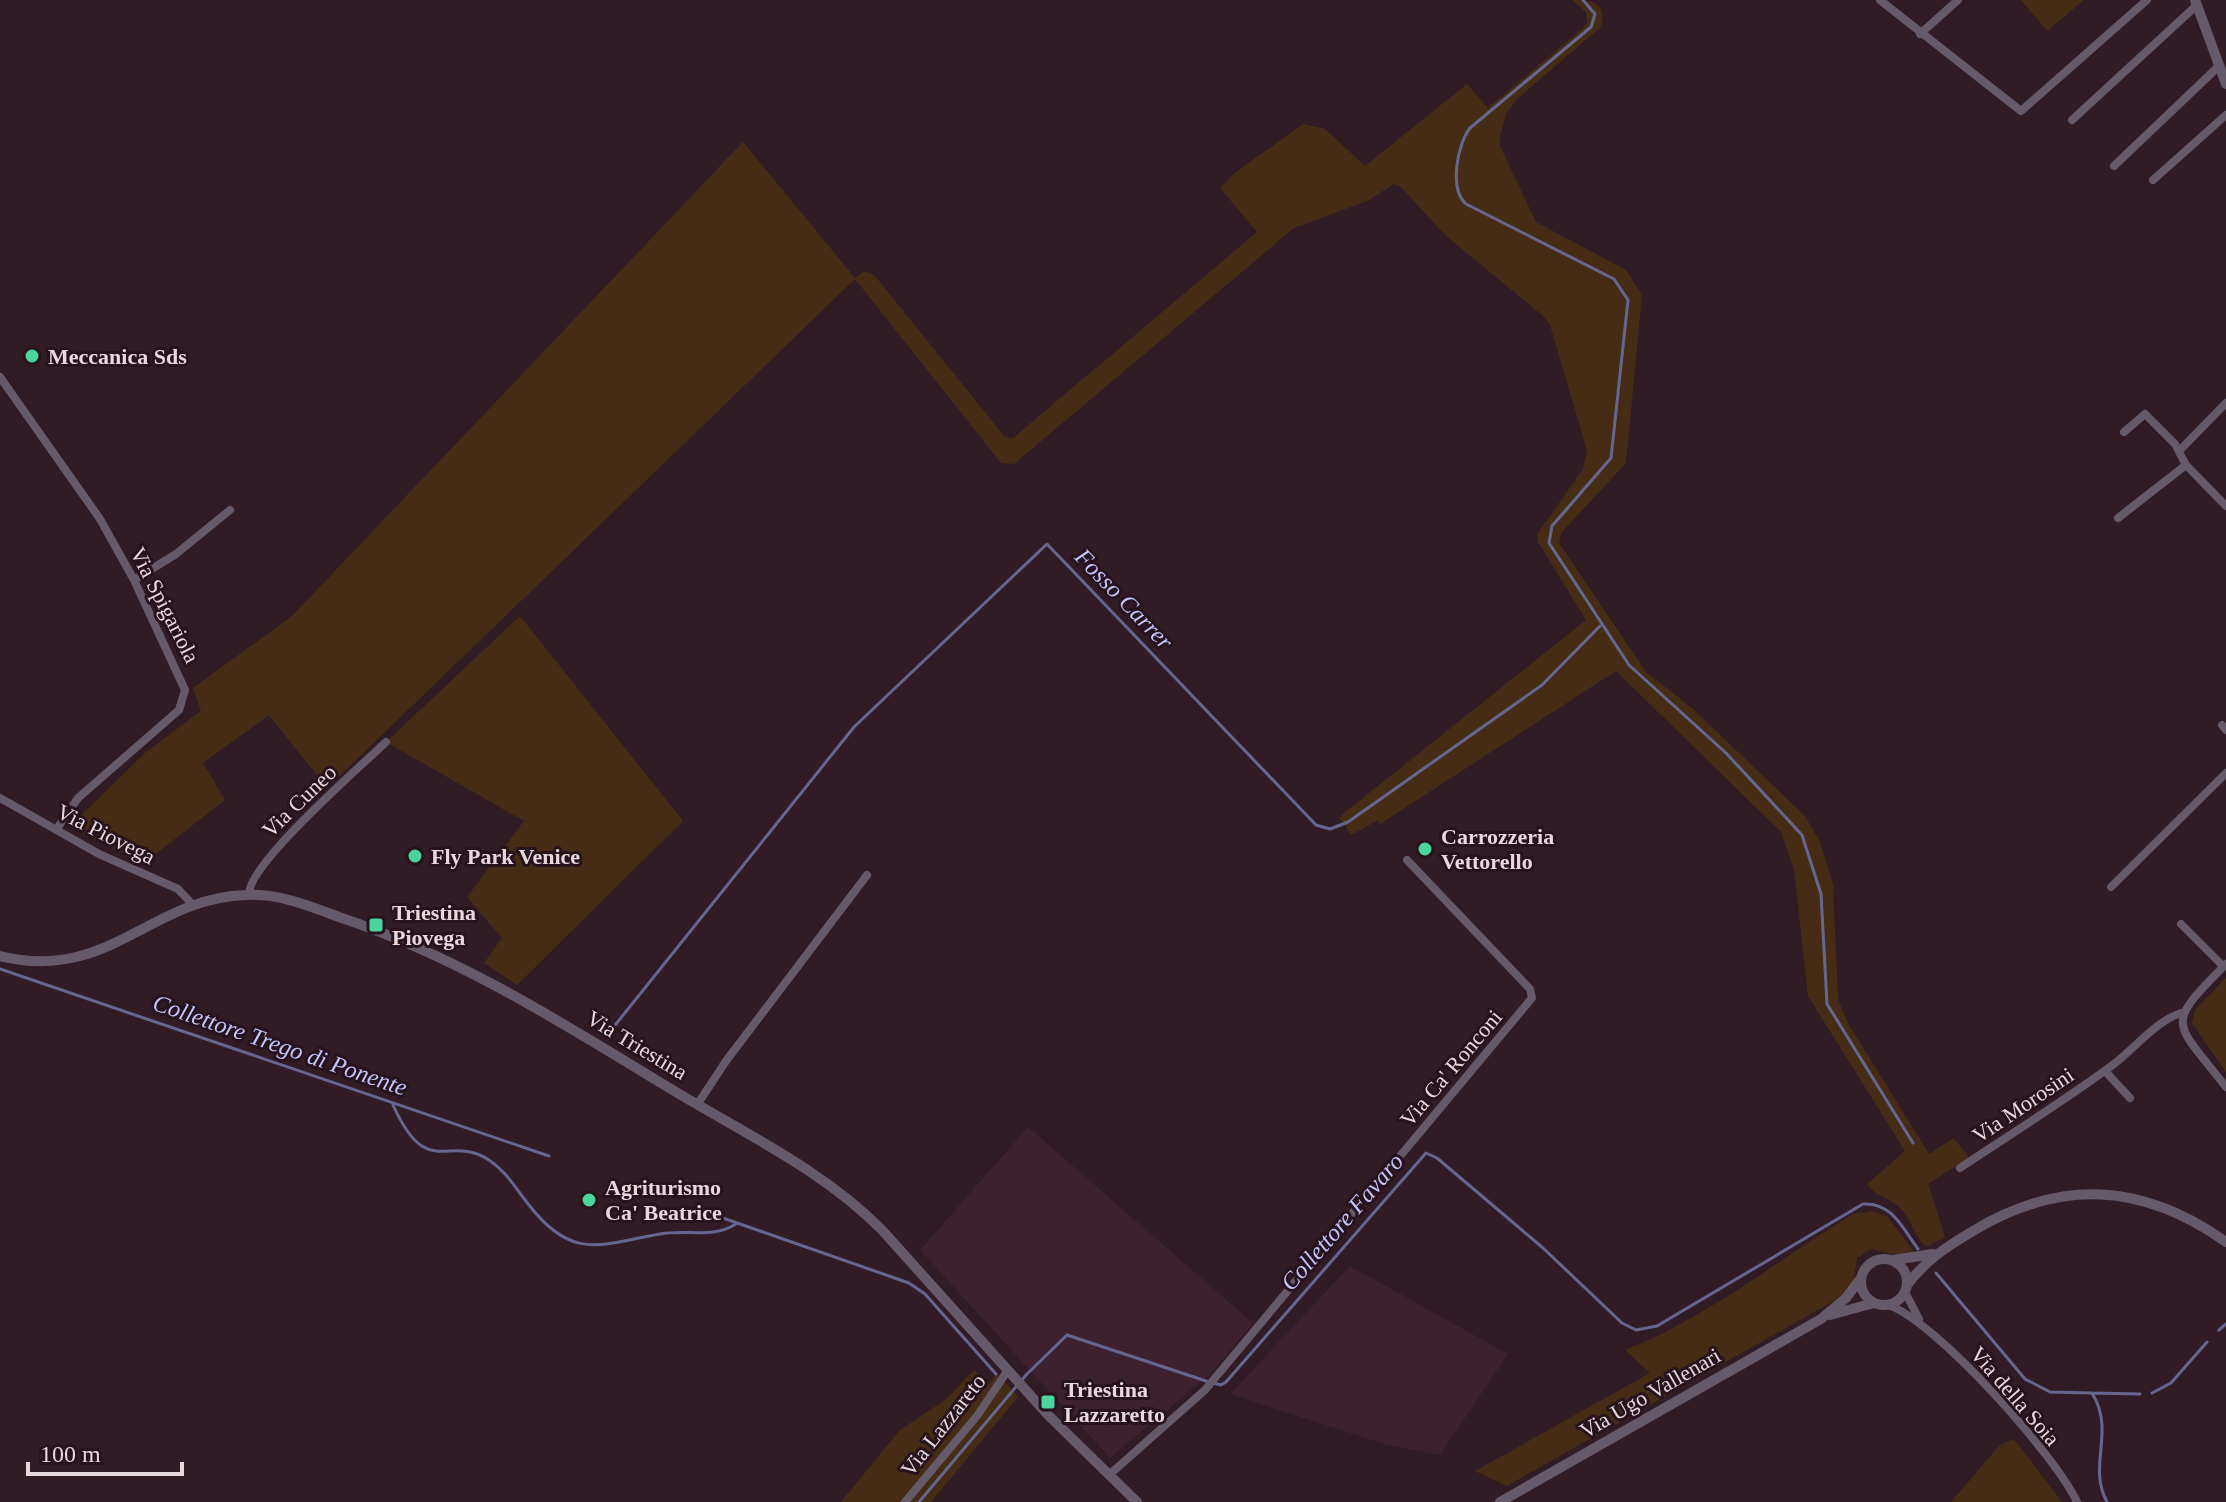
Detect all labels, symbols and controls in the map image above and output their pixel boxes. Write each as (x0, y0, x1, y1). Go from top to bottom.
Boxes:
place label: Meccanica Sds (48, 344, 187, 369)
marker: Meccanica Sds (23, 347, 41, 365)
street label: Via Spigariola (125, 543, 205, 667)
water label: Fosso Carrer (1069, 543, 1179, 655)
street label: Via Cuneo (257, 760, 341, 842)
street label: Via Piovega (53, 799, 159, 869)
place label: Carrozzeria Vettorello (1441, 824, 1554, 874)
marker: Carrozzeria Vettorello (1416, 840, 1434, 858)
place label: Fly Park Venice (431, 844, 580, 869)
marker: Fly Park Venice (406, 847, 424, 865)
place label: Triestina Piovega (392, 900, 476, 950)
marker: Triestina Piovega (367, 916, 385, 934)
water label: Collettore Trego di Ponente (150, 989, 411, 1101)
street label: Via Triestina (582, 1005, 692, 1085)
street label: Via Ca' Ronconi (1395, 1005, 1507, 1131)
street label: Via Morosini (1968, 1062, 2078, 1148)
water label: Collettore Favaro (1276, 1148, 1408, 1296)
place label: Agriturismo Ca' Beatrice (605, 1175, 722, 1225)
marker: Agriturismo Ca' Beatrice (580, 1191, 598, 1209)
street label: Via della Soia (1965, 1341, 2065, 1451)
street label: Via Ugo Vallenari (1575, 1343, 1725, 1443)
street label: Via Lazzareto (895, 1369, 991, 1481)
place label: Triestina Lazzaretto (1064, 1377, 1165, 1427)
marker: Triestina Lazzaretto (1039, 1393, 1057, 1411)
scale bar (28, 1426, 182, 1476)
text: 100 m (40, 1441, 101, 1467)

